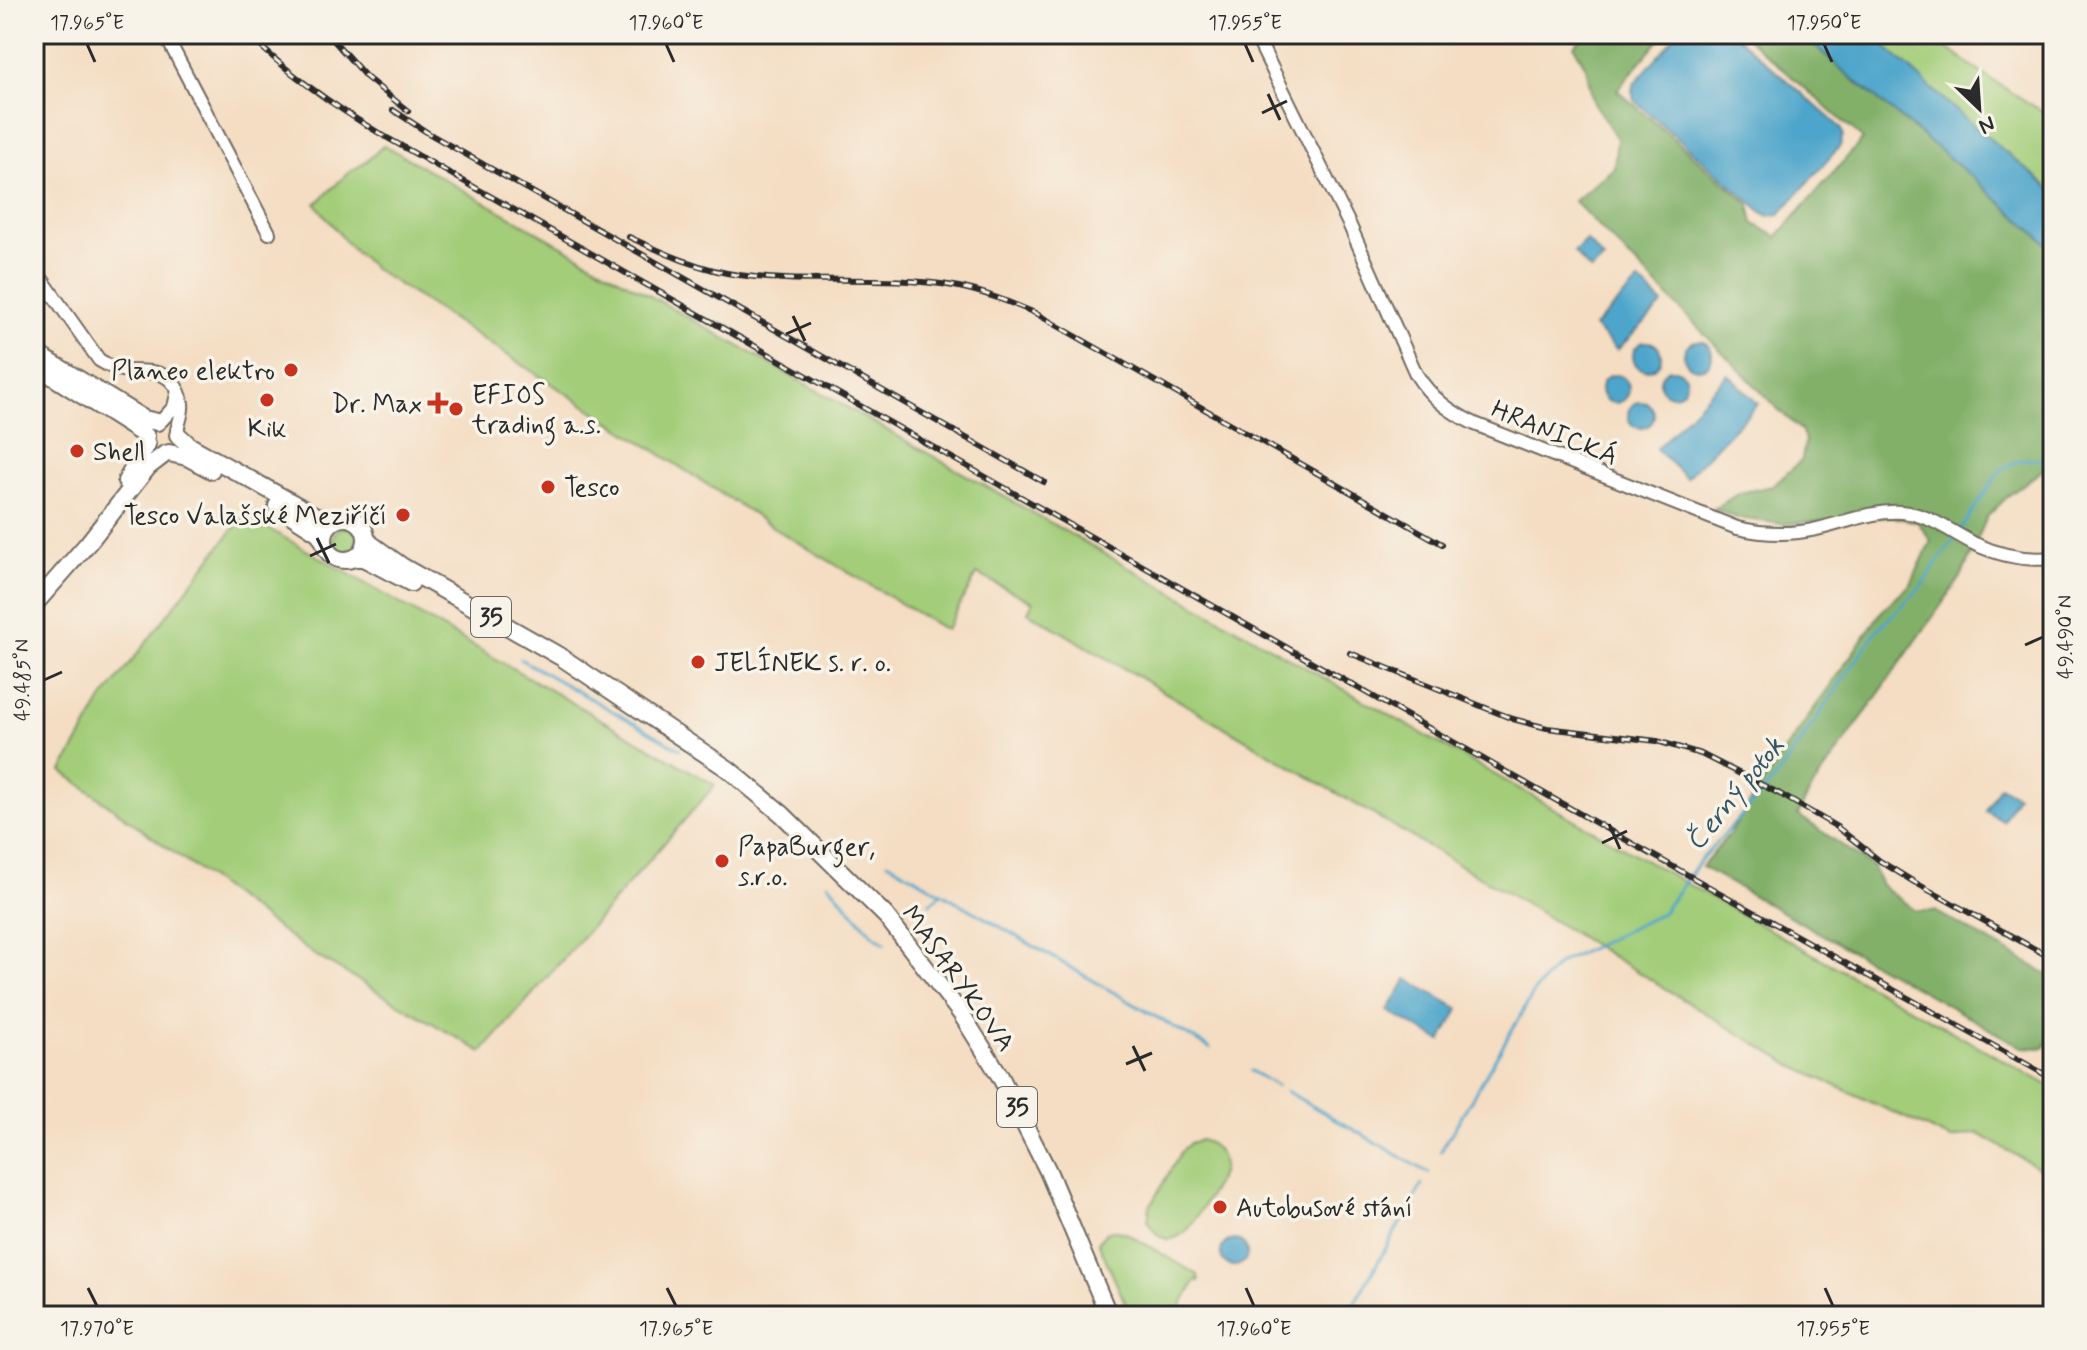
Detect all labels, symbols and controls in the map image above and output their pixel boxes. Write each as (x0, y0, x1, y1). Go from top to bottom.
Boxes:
text: 17.965°E (50, 10, 124, 37)
text: 17.960°E (628, 10, 704, 37)
text: 17.955°E (1208, 10, 1282, 37)
text: 17.950°E (1787, 10, 1861, 37)
north arrow (1939, 68, 2019, 148)
text: N (1974, 109, 1999, 140)
place label: Planeo elektro (111, 355, 275, 389)
marker: Planeo elektro (282, 361, 300, 379)
place label: EFIOS trading a.s. (471, 379, 601, 446)
place label: Dr. Max (331, 388, 422, 422)
marker: Kik (258, 391, 276, 409)
street label: HRANICKÁ (1486, 392, 1623, 475)
marker: Dr. Max (429, 394, 447, 412)
marker: EFIOS trading a.s. (447, 400, 465, 418)
place label: Kik (248, 413, 287, 447)
place label: Shell (93, 436, 145, 470)
marker: Shell (68, 442, 86, 460)
place label: Tesco (564, 472, 620, 506)
marker: Tesco (539, 478, 557, 496)
place label: Tesco Valašské Meziříčí (124, 500, 387, 534)
marker: Tesco Valašské Meziříčí (394, 506, 412, 524)
text: 49.490°N (2053, 595, 2080, 679)
road number: 35 (471, 597, 511, 637)
text: 49.485°N (10, 639, 37, 721)
place label: JELÍNEK s. r. o. (714, 646, 891, 681)
marker: JELÍNEK s. r. o. (689, 653, 707, 671)
water label: Černý potok (1678, 729, 1794, 860)
place label: PapaBurger, s.r.o. (738, 831, 875, 895)
marker: PapaBurger, s.r.o. (713, 852, 731, 870)
street label: MASARYKOVA (893, 899, 1022, 1059)
road number: 35 (997, 1087, 1037, 1127)
place label: Autobusové stání (1236, 1192, 1413, 1226)
marker: Autobusové stání (1211, 1198, 1229, 1216)
text: 17.970°E (60, 1316, 134, 1343)
text: 17.965°E (639, 1316, 713, 1343)
text: 17.960°E (1216, 1316, 1292, 1343)
text: 17.955°E (1796, 1316, 1870, 1343)

